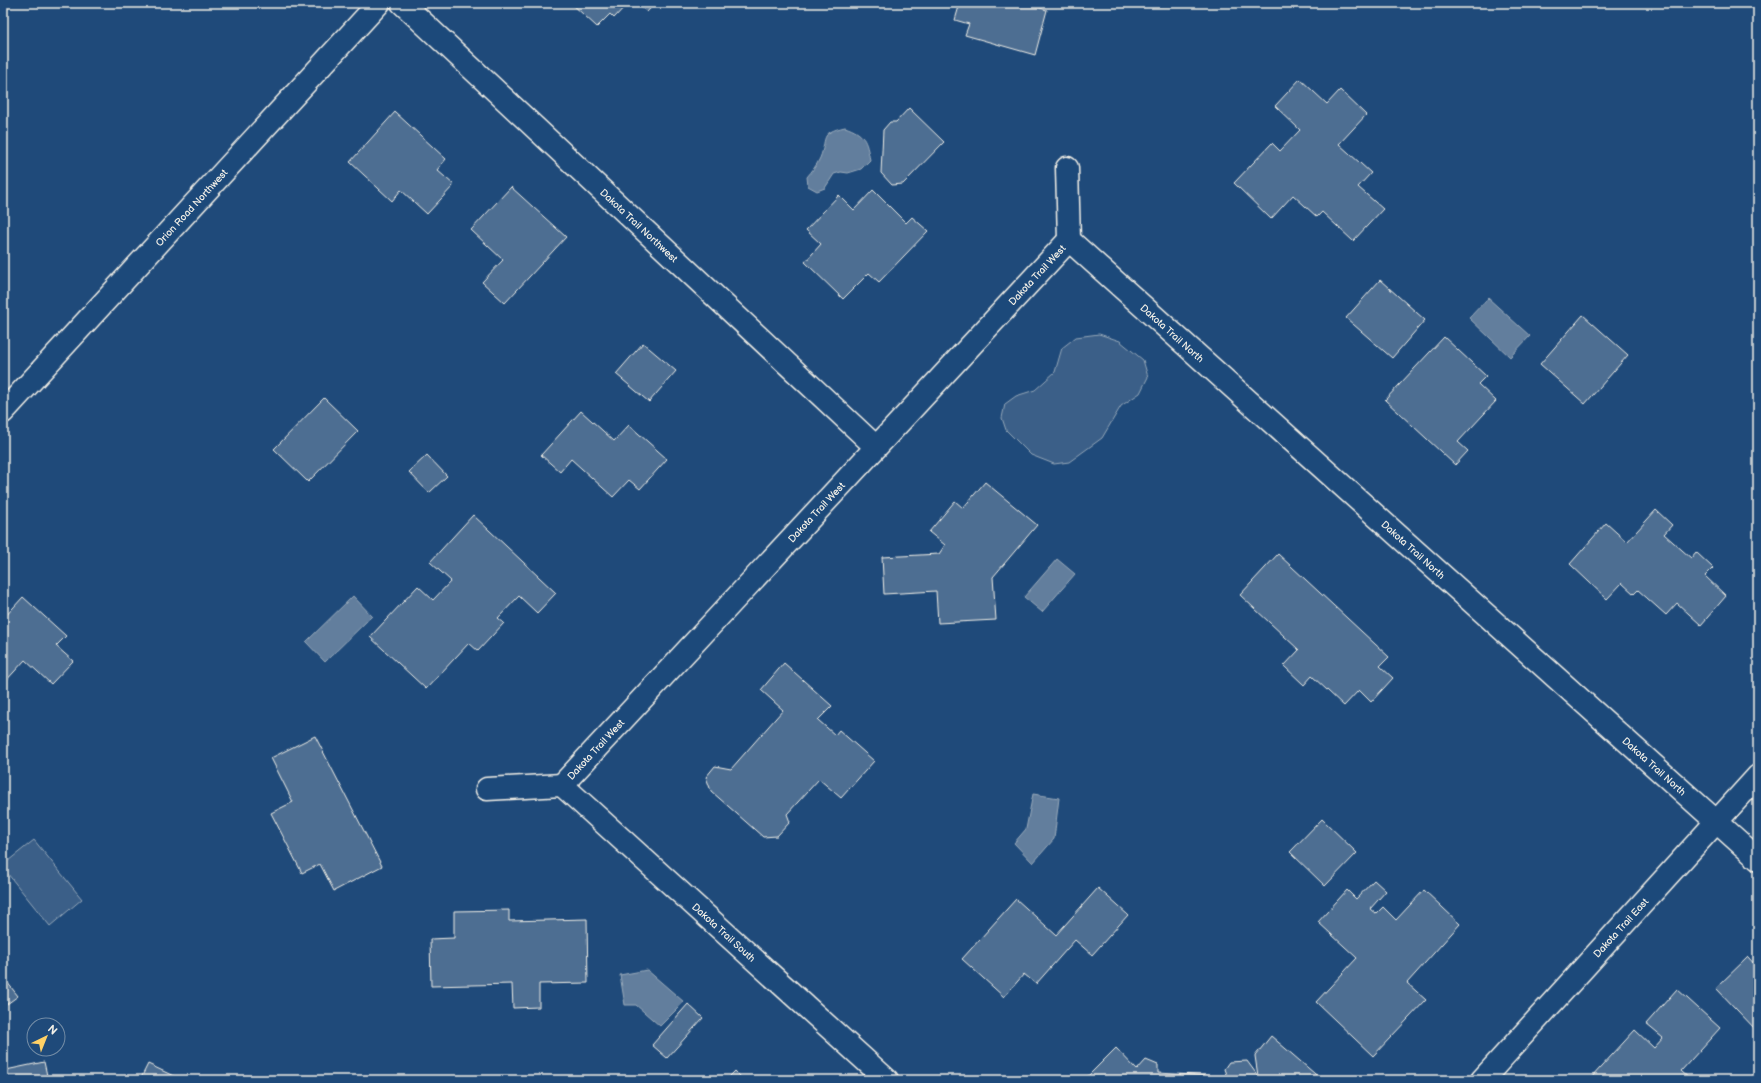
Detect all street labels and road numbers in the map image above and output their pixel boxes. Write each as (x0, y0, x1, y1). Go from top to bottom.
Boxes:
street label: Orion Road Northwest (153, 167, 230, 249)
street label: Dakota Trail Northwest (597, 187, 680, 265)
street label: Dakota Trail West (1007, 243, 1068, 308)
street label: Dakota Trail North (1137, 302, 1206, 366)
street label: Dakota Trail West (786, 480, 848, 545)
street label: Dakota Trail North (1378, 518, 1447, 582)
street label: Dakota Trail West (565, 717, 627, 782)
street label: Dakota Trail North (1619, 735, 1688, 799)
street label: Dakota Trail East (1591, 896, 1651, 960)
street label: Dakota Trail South (689, 901, 758, 965)

